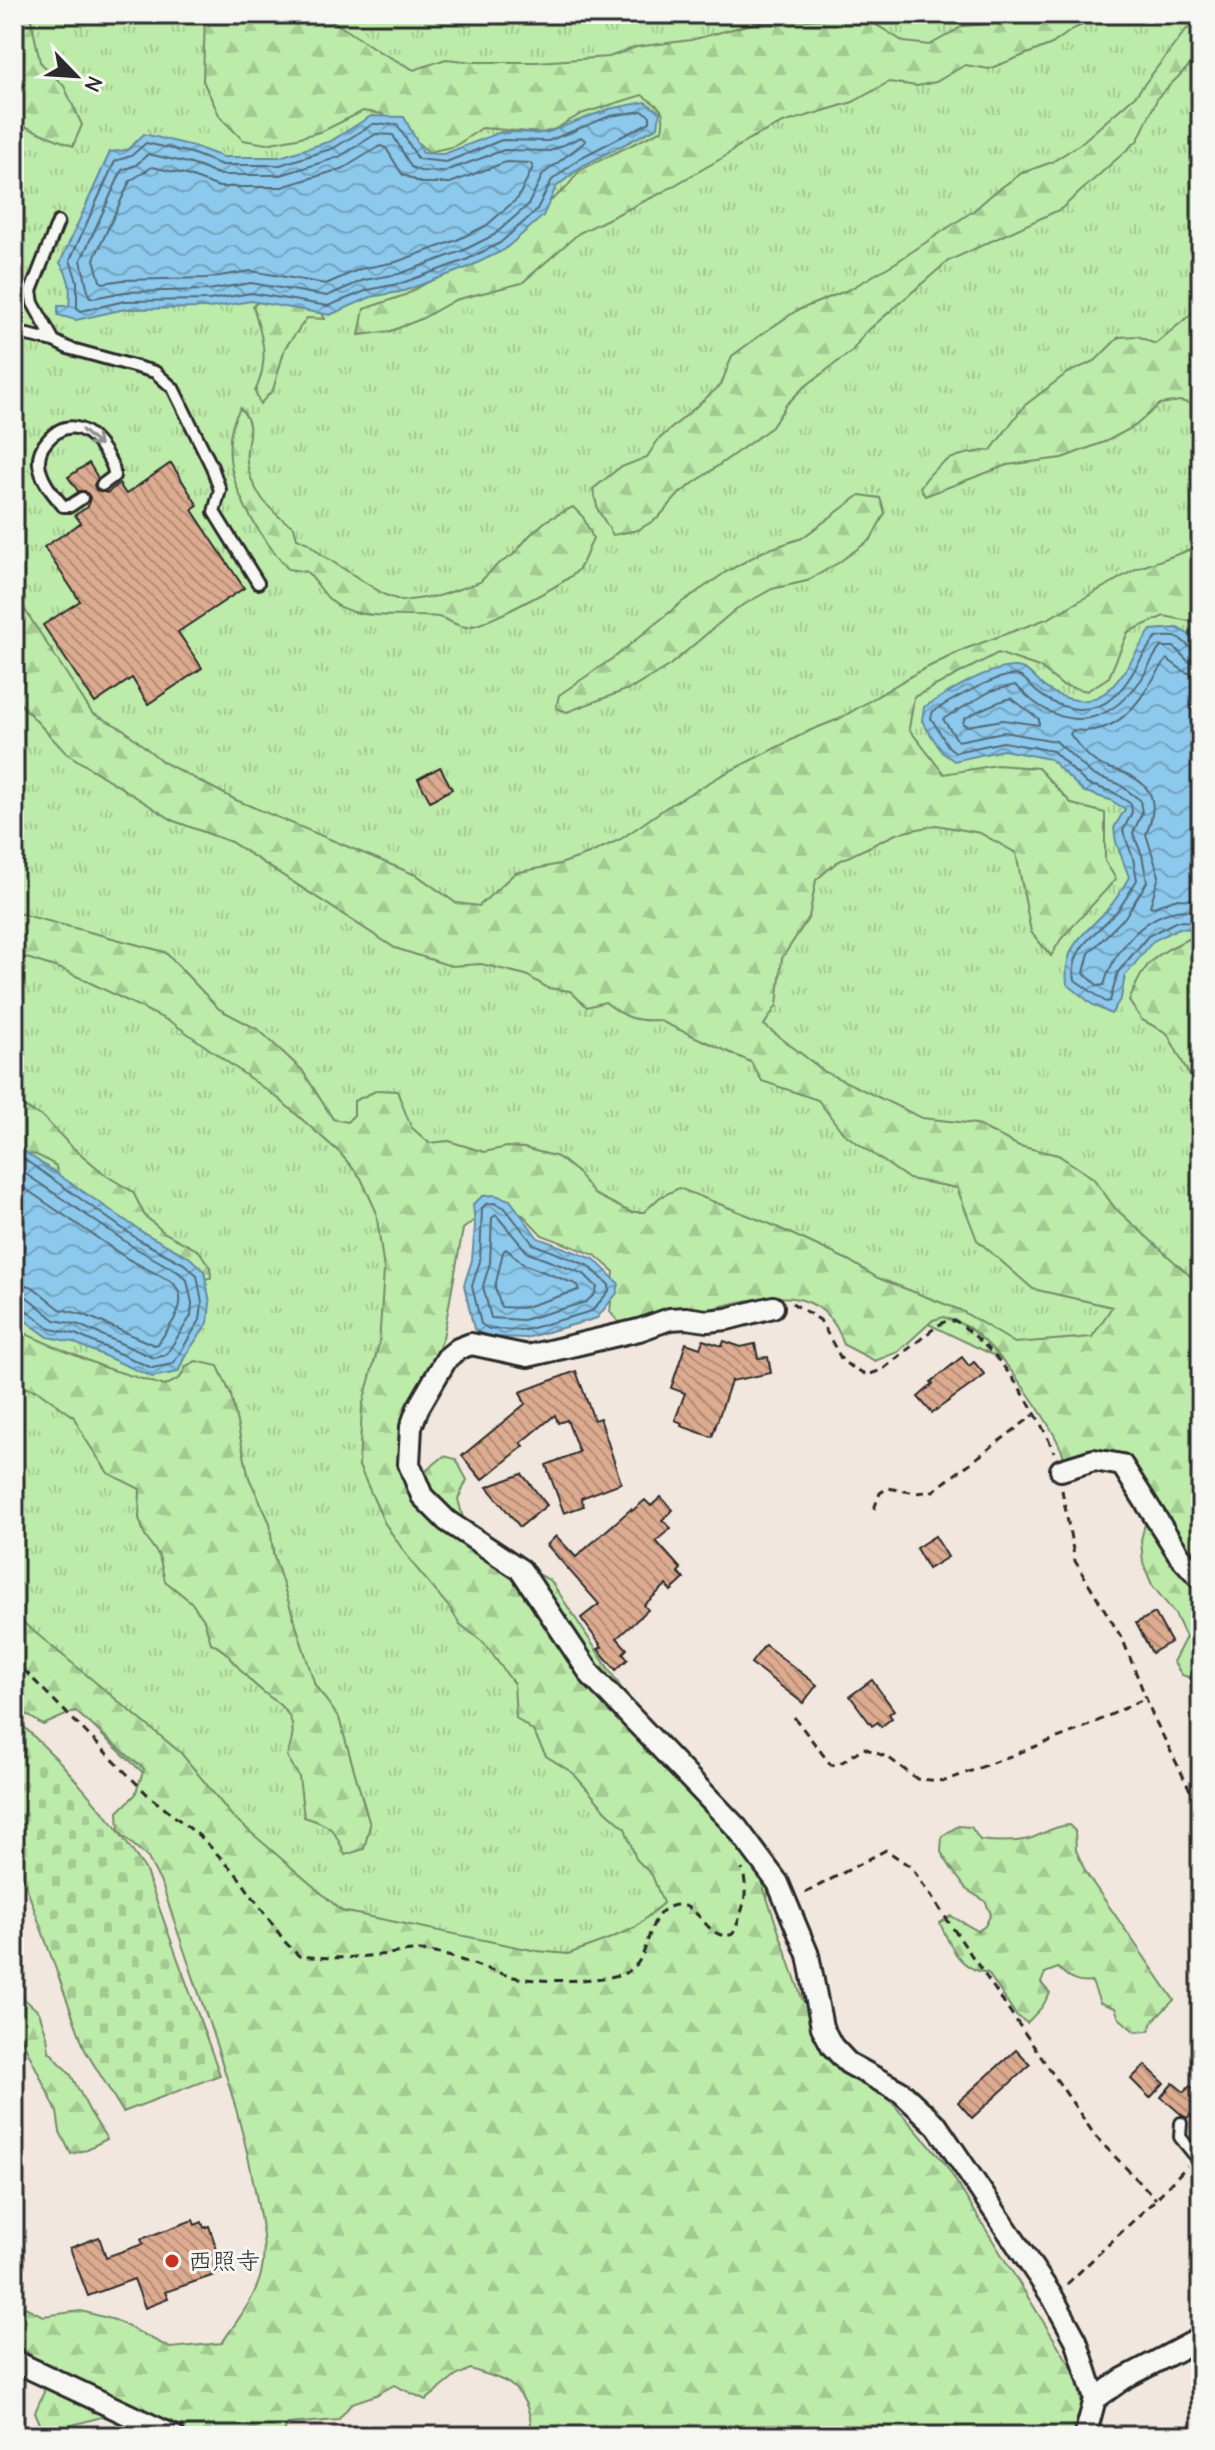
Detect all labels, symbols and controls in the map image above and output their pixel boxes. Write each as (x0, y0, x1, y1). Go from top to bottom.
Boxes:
north arrow (36, 36, 116, 116)
text: N (78, 72, 108, 96)
one-way arrow (81, 429, 101, 447)
place label: 西照寺 (188, 2247, 260, 2275)
marker: 西照寺 (163, 2252, 181, 2270)

